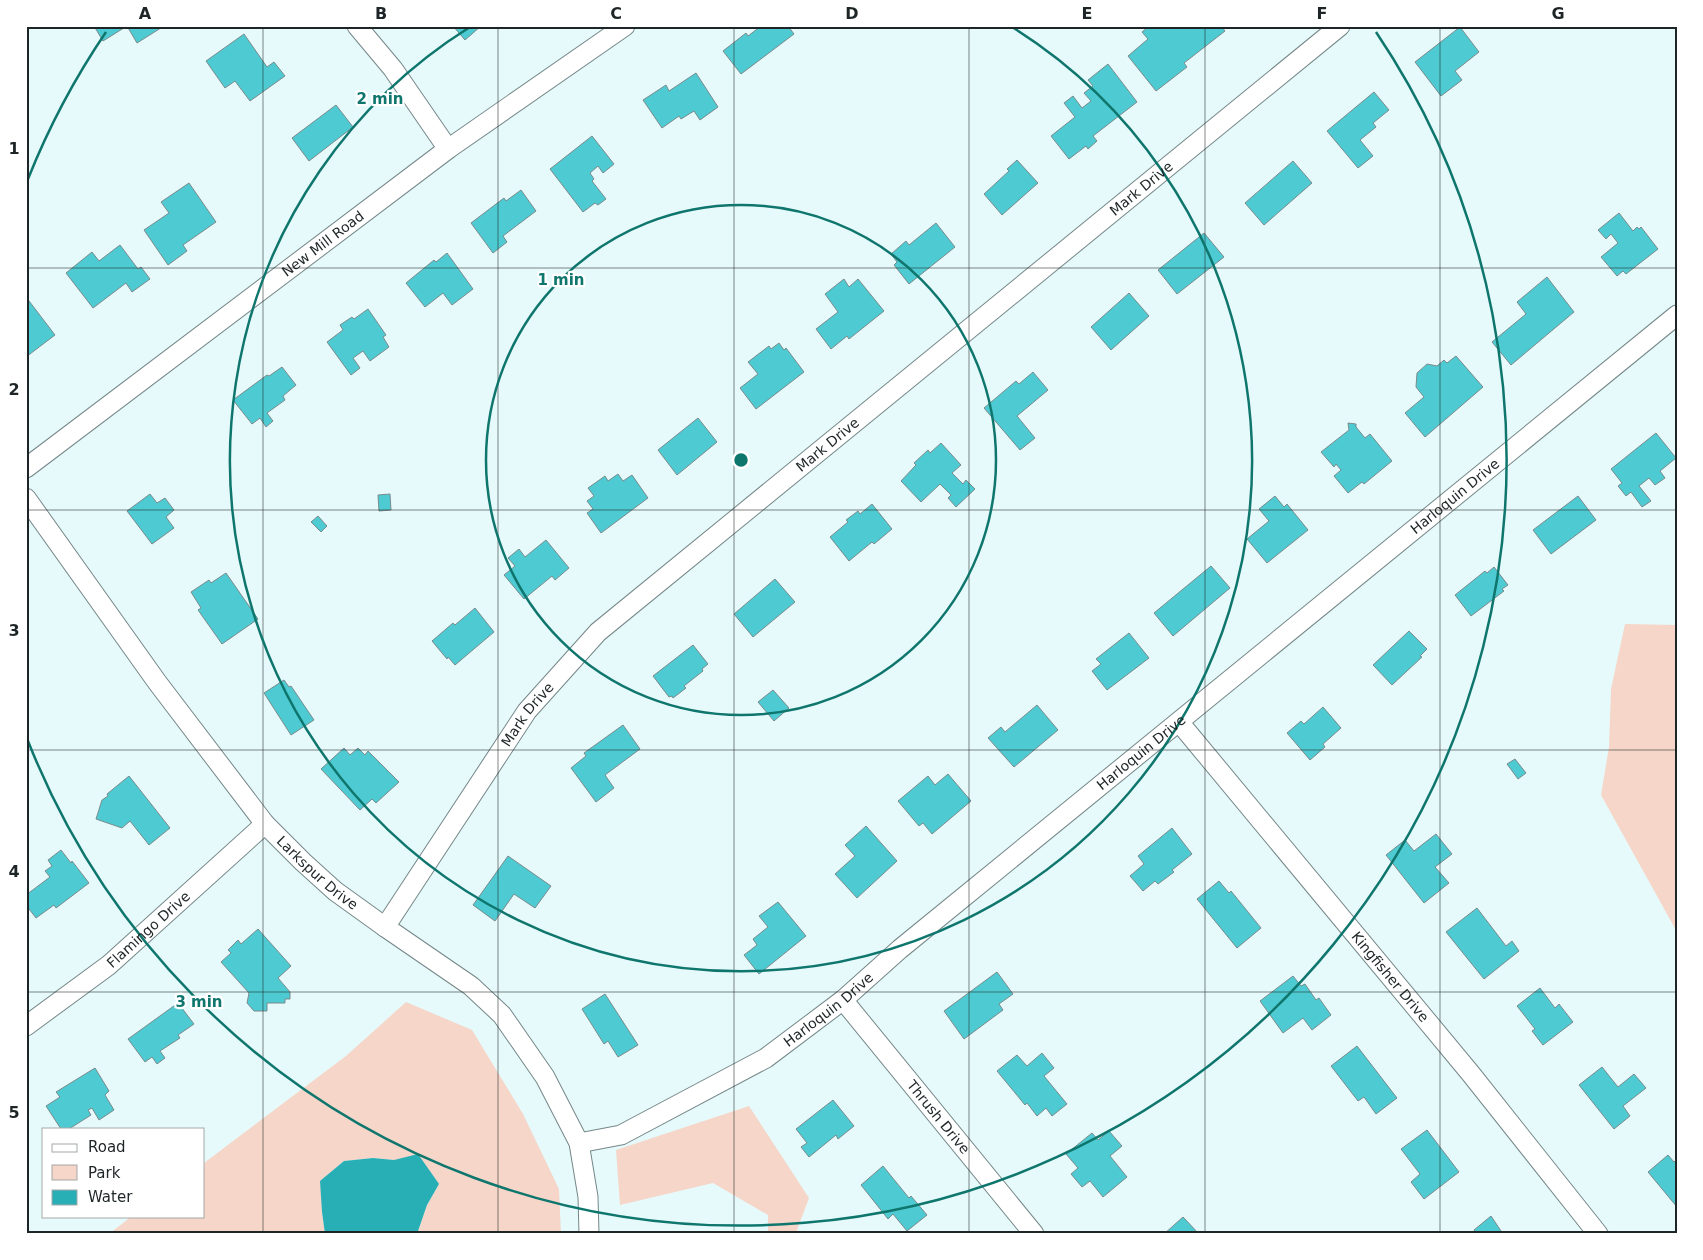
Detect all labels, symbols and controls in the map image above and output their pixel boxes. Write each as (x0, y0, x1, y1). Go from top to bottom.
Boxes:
text: A (139, 4, 152, 23)
text: B (375, 4, 387, 23)
text: C (610, 4, 622, 23)
text: D (845, 4, 859, 23)
text: E (1082, 4, 1092, 23)
text: F (1317, 4, 1327, 23)
text: G (1551, 4, 1565, 23)
text: 2 min (356, 90, 404, 108)
text: 1 (8, 139, 20, 158)
street label: Mark Drive (1107, 158, 1176, 219)
street label: New Mill Road (279, 208, 367, 280)
text: 1 min (537, 271, 585, 289)
text: 2 (8, 380, 20, 399)
street label: Mark Drive (793, 414, 862, 475)
centre of rings (732, 451, 750, 469)
street label: Harloquin Drive (1407, 455, 1502, 537)
text: 3 (8, 621, 20, 640)
street label: Mark Drive (498, 679, 557, 749)
street label: Harloquin Drive (1094, 711, 1189, 793)
street label: Larkspur Drive (274, 833, 361, 913)
text: 4 (8, 862, 20, 881)
street label: Flamingo Drive (104, 888, 193, 971)
street label: Kingfisher Drive (1348, 929, 1432, 1025)
street label: Harloquin Drive (781, 969, 876, 1050)
text: 3 min (175, 993, 223, 1011)
street label: Thrush Drive (903, 1076, 973, 1157)
text: 5 (8, 1103, 20, 1122)
legend (42, 1128, 205, 1218)
text: Road (88, 1138, 126, 1156)
text: Park (88, 1164, 121, 1182)
text: Water (88, 1188, 133, 1206)

